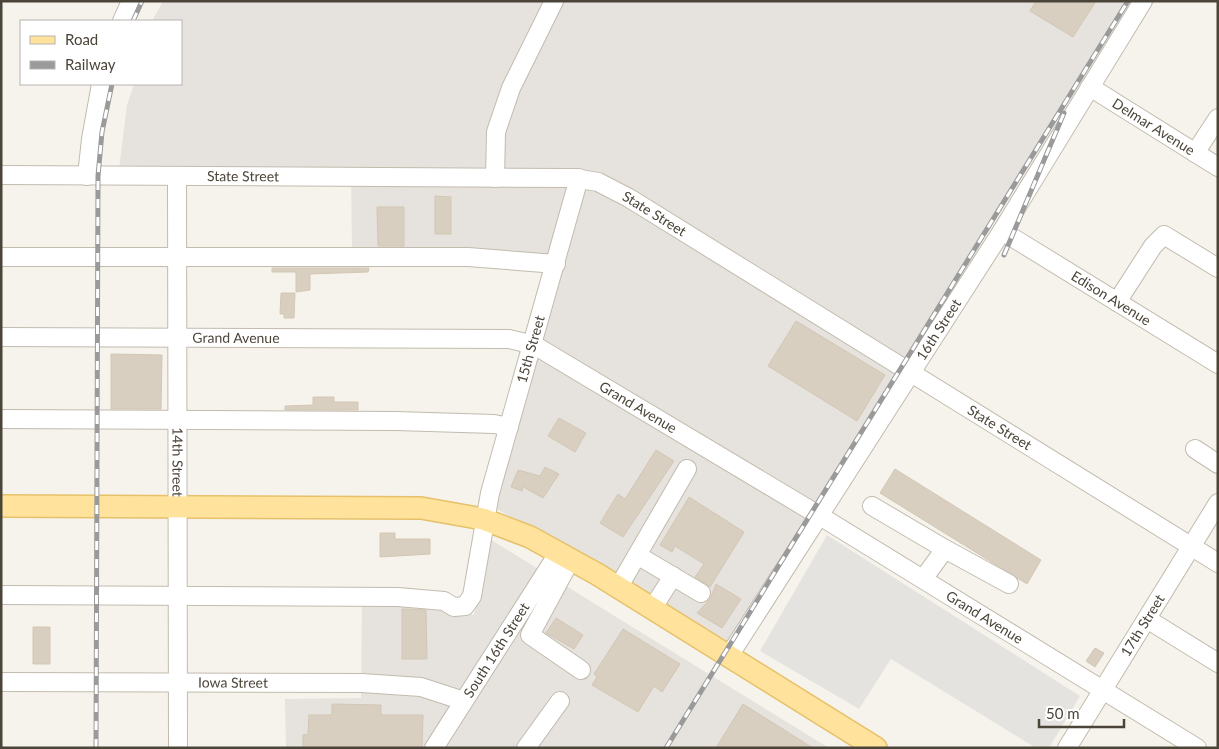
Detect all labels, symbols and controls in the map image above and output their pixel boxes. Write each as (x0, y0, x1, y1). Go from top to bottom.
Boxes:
legend (20, 20, 182, 85)
text: Road (65, 30, 98, 48)
text: Railway (65, 55, 116, 73)
street label: Delmar Avenue (1109, 94, 1198, 158)
street label: State Street (207, 167, 279, 184)
street label: State Street (620, 187, 690, 239)
street label: Edison Avenue (1068, 267, 1154, 329)
street label: 16th Street (912, 295, 964, 363)
street label: 15th Street (512, 313, 548, 385)
street label: Grand Avenue (192, 329, 280, 346)
street label: Grand Avenue (597, 377, 680, 436)
street label: State Street (965, 401, 1035, 453)
street label: 14th Street (169, 427, 187, 497)
street label: Grand Avenue (943, 587, 1026, 647)
street label: 17th Street (1117, 591, 1168, 659)
street label: South 16th Street (459, 599, 533, 701)
street label: Iowa Street (198, 674, 268, 691)
scale bar (1039, 696, 1124, 728)
text: 50 m (1046, 704, 1080, 722)

